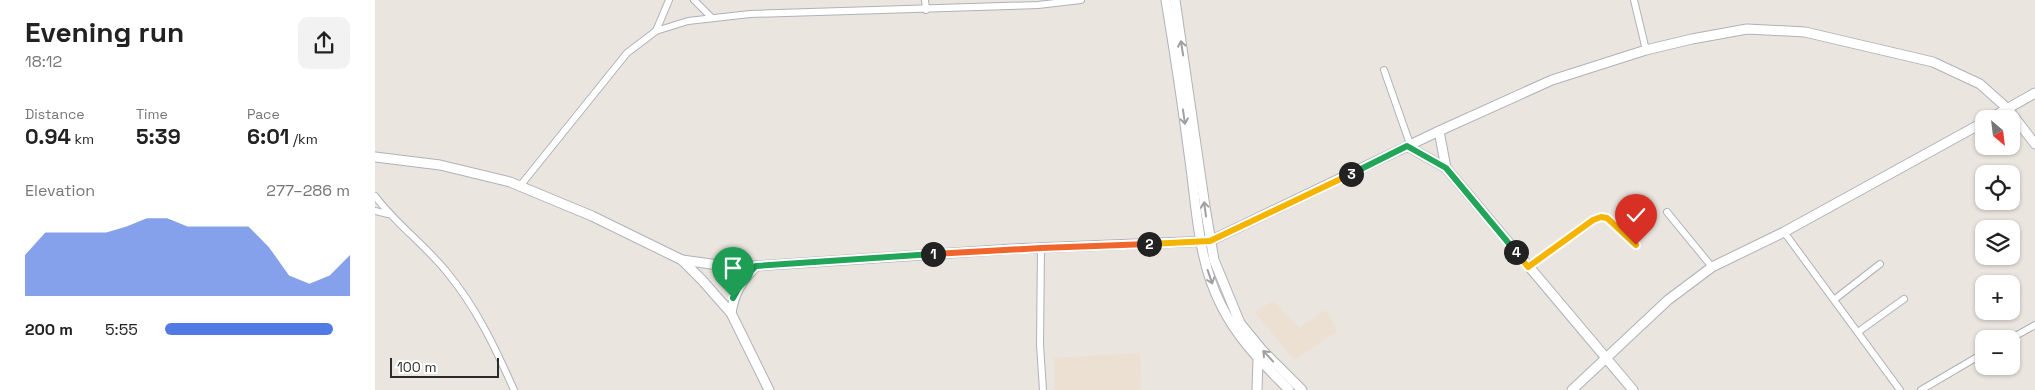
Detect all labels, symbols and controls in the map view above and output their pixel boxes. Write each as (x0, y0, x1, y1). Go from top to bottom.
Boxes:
text: Evening run (25, 14, 184, 50)
button: share (298, 17, 350, 69)
one-way arrow (1177, 40, 1187, 56)
text: 18:12 (25, 51, 62, 72)
text: Distance (25, 105, 85, 123)
text: Time (136, 105, 168, 123)
text: Pace (247, 105, 280, 123)
one-way arrow (1179, 109, 1189, 125)
north arrow (1975, 110, 2020, 155)
map controls (1975, 110, 2020, 375)
text: 0.94 (25, 123, 71, 150)
text: 5:39 (136, 123, 181, 150)
text: 6:01 (247, 123, 289, 150)
text: km (71, 130, 94, 148)
text: /km (289, 130, 318, 148)
pin: 3 (1339, 162, 1363, 186)
text: 3 (1347, 165, 1356, 183)
button: locate (1975, 165, 2020, 210)
text: Elevation (25, 180, 95, 201)
text: 277–286 m (266, 180, 350, 201)
pin (1615, 194, 1657, 245)
one-way arrow (1200, 201, 1210, 217)
icon: check (1622, 201, 1650, 229)
button: layers (1975, 220, 2020, 265)
pin: 2 (1137, 232, 1161, 256)
text: 2 (1145, 235, 1154, 253)
pin: 4 (1503, 240, 1529, 264)
pin: 1 (921, 242, 945, 266)
text: 4 (1512, 243, 1521, 261)
text: 1 (930, 245, 937, 263)
pin (712, 247, 754, 298)
icon: arrive (719, 254, 747, 282)
one-way arrow (1206, 269, 1215, 285)
button: + (1975, 275, 2020, 320)
text: 200 m (25, 319, 73, 340)
text: 5:55 (105, 319, 138, 340)
button: − (1975, 330, 2020, 375)
one-way arrow (1262, 349, 1274, 362)
scale bar (390, 355, 499, 378)
text: 100 m (397, 358, 436, 376)

